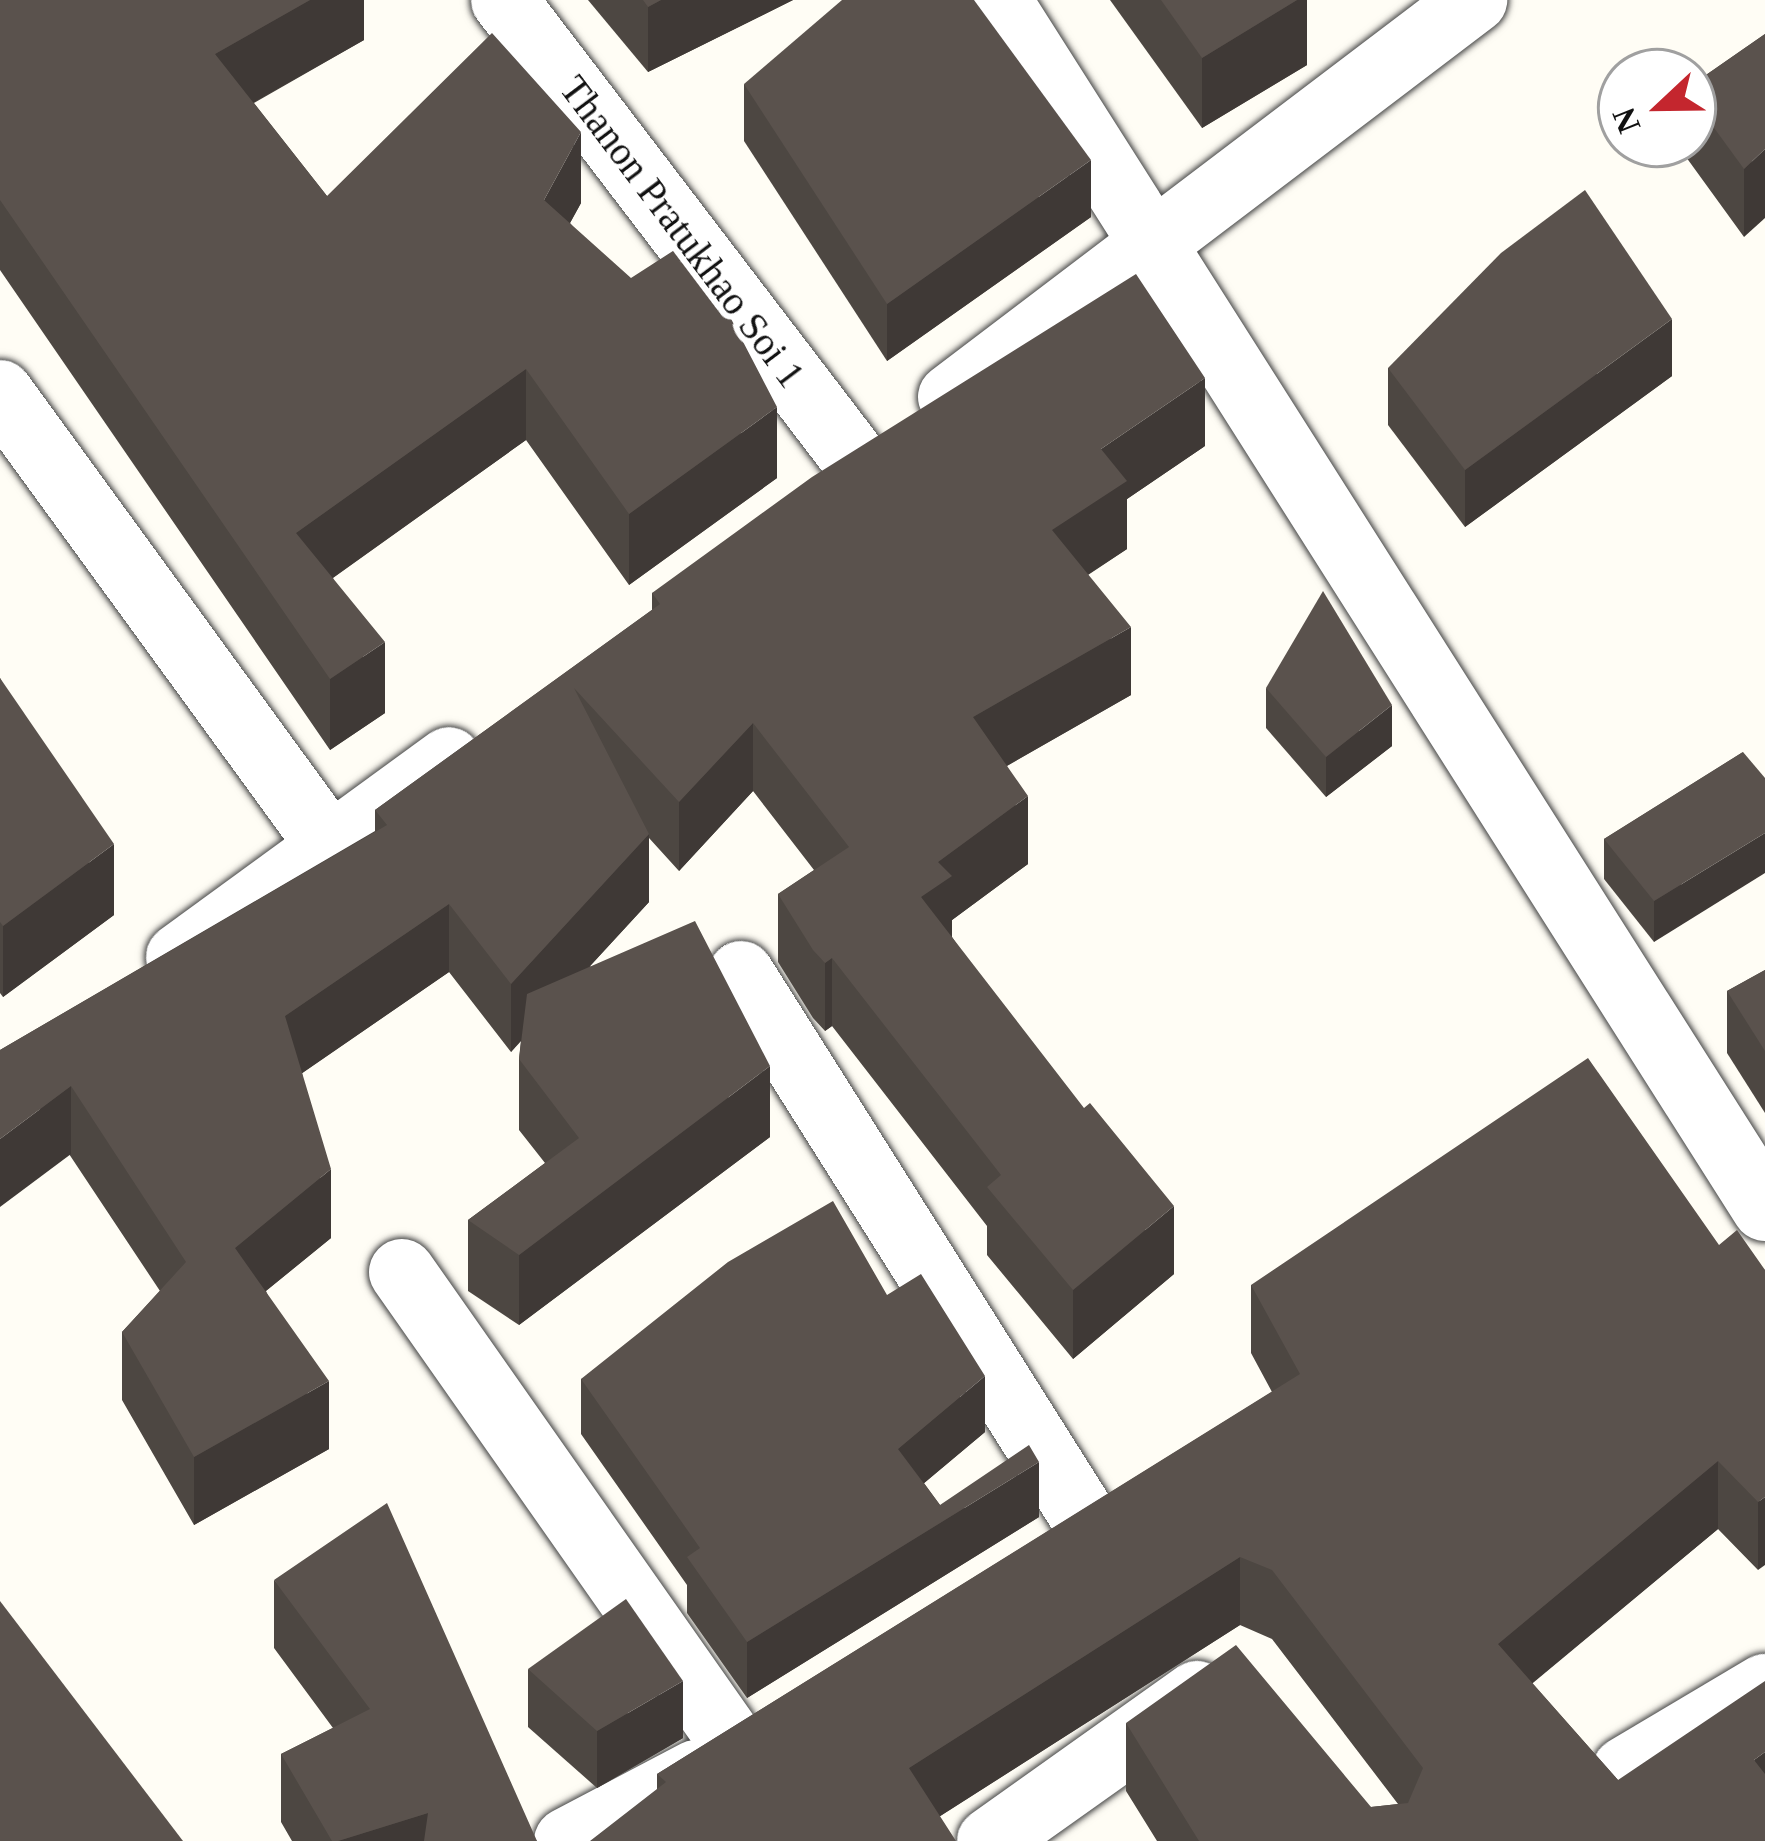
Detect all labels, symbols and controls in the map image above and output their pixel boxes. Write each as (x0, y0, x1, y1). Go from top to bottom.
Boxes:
north arrow (1597, 48, 1717, 168)
street label: Thanon Pratukhao Soi 1 (550, 67, 814, 397)
text: N (1605, 103, 1648, 138)

